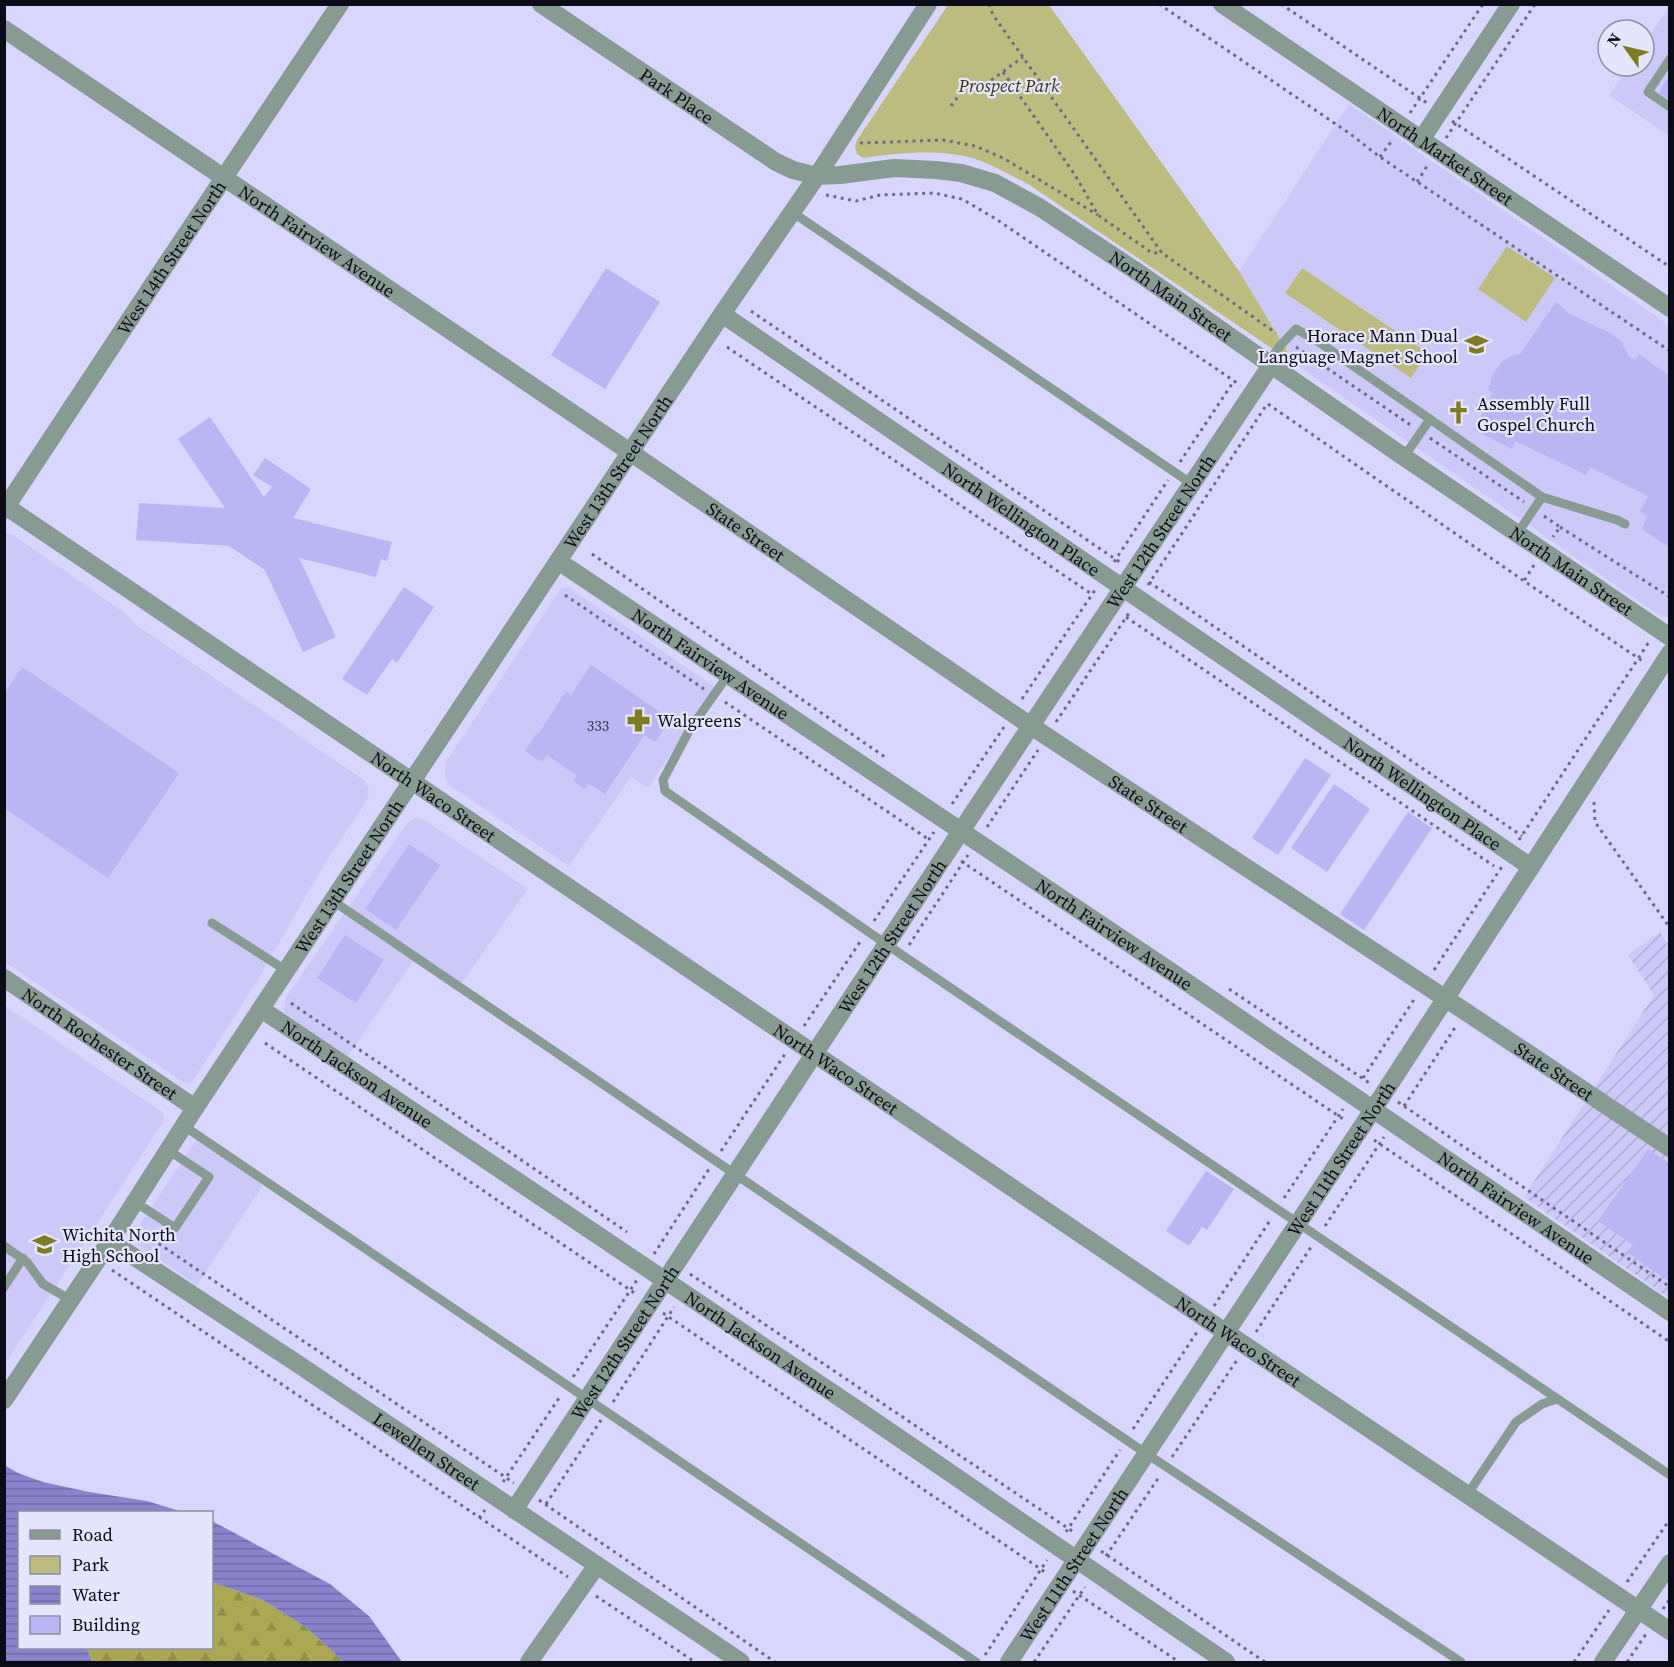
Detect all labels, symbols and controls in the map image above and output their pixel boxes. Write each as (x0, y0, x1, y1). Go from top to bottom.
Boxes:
north arrow (1596, 18, 1656, 78)
text: N (1601, 28, 1626, 51)
street label: Park Place (635, 62, 719, 129)
park label: Prospect Park (958, 73, 1060, 98)
street label: North Market Street (1372, 100, 1519, 211)
street label: West 14th Street North (111, 175, 232, 339)
street label: North Fairview Avenue (234, 179, 401, 303)
street label: North Main Street (1105, 245, 1237, 347)
place label: Horace Mann Dual Language Magnet School (1258, 323, 1458, 369)
school or university icon: Horace Mann Dual Language Magnet School (1463, 332, 1489, 358)
street label: West 13th Street North (557, 389, 678, 553)
place label: Assembly Full Gospel Church (1477, 391, 1595, 437)
church icon: Assembly Full Gospel Church (1446, 400, 1472, 426)
street label: West 12th Street North (1100, 449, 1221, 613)
street label: North Wellington Place (938, 456, 1106, 582)
street label: State Street (702, 496, 790, 567)
street label: North Main Street (1505, 520, 1639, 621)
street label: North Fairview Avenue (627, 602, 794, 725)
pharmacy icon: Walgreens (626, 707, 652, 733)
place label: Walgreens (657, 708, 741, 733)
house number: 333 (587, 715, 609, 736)
street label: North Wellington Place (1339, 730, 1507, 856)
street label: North Waco Street (366, 745, 501, 847)
street label: State Street (1104, 768, 1193, 839)
street label: West 13th Street North (288, 794, 409, 958)
street label: West 12th Street North (832, 854, 952, 1018)
street label: North Fairview Avenue (1031, 872, 1198, 996)
street label: North Rochester Street (17, 981, 183, 1105)
street label: North Jackson Avenue (277, 1014, 438, 1134)
street label: North Waco Street (769, 1017, 904, 1120)
street label: State Street (1510, 1036, 1599, 1106)
street label: West 11th Street North (1281, 1076, 1401, 1241)
street label: North Fairview Avenue (1433, 1145, 1600, 1270)
place label: Wichita North High School (62, 1222, 176, 1268)
school or university icon: Wichita North High School (31, 1231, 57, 1257)
street label: West 12th Street North (564, 1260, 685, 1424)
street label: North Jackson Avenue (680, 1285, 841, 1404)
street label: North Waco Street (1171, 1290, 1306, 1392)
street label: Lewellen Street (369, 1406, 485, 1496)
street label: West 11th Street North (1013, 1482, 1134, 1646)
legend (18, 1511, 213, 1649)
text: Road (72, 1522, 113, 1547)
text: Park (72, 1552, 109, 1577)
text: Water (72, 1582, 120, 1607)
text: Building (72, 1612, 140, 1637)

